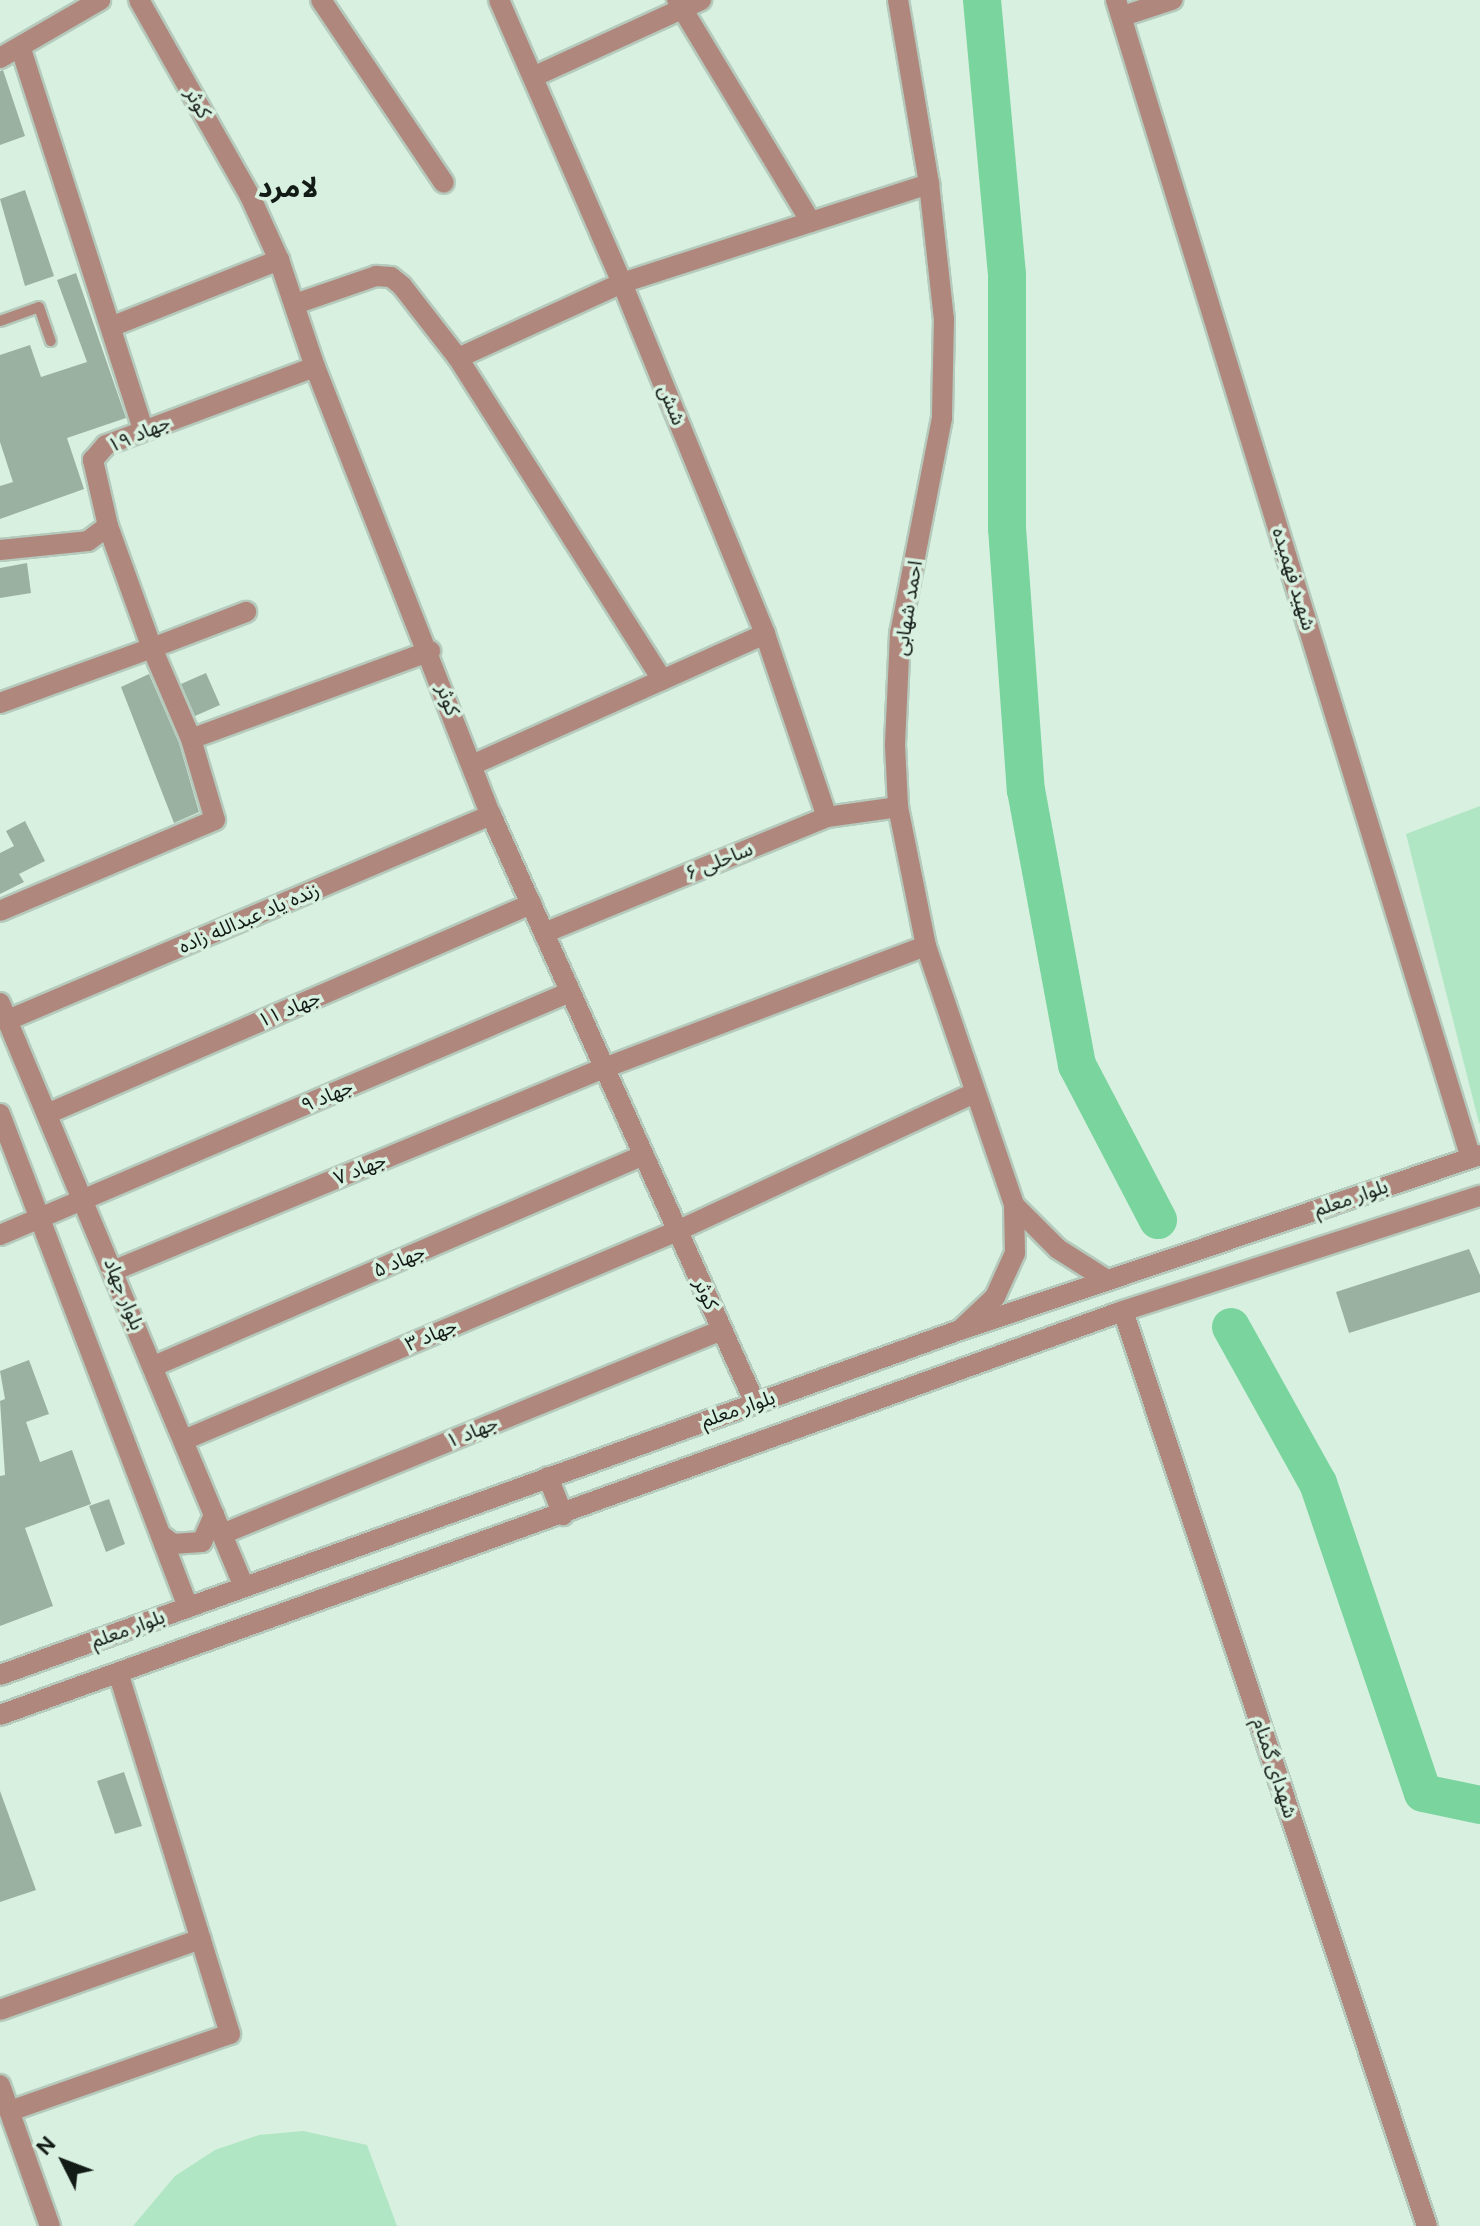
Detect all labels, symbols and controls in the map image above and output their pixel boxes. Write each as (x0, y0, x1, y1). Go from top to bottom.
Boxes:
street label: کوثر (180, 83, 216, 123)
district label: لامرد (258, 171, 318, 205)
street label: شش (653, 381, 691, 429)
street label: جهاد ۱۹ (104, 410, 174, 458)
street label: شهید فهمیده (1267, 525, 1321, 633)
street label: احمد شهابی (889, 559, 927, 657)
street label: کوثر (431, 681, 465, 719)
street label: ساحلی ۶ (682, 837, 756, 885)
street label: زنده یاد عبدالله زاده (175, 878, 323, 958)
street label: جهاد ۱۱ (254, 985, 324, 1033)
street label: جهاد ۹ (297, 1074, 357, 1118)
street label: جهاد ۷ (330, 1148, 390, 1190)
street label: بلوار معلم (1311, 1174, 1391, 1222)
street label: جهاد ۵ (369, 1239, 429, 1283)
street label: بلوار جهاد (99, 1254, 149, 1334)
street label: کوثر (689, 1275, 723, 1313)
street label: جهاد ۳ (401, 1313, 461, 1357)
street label: بلوار معلم (698, 1385, 778, 1433)
street label: جهاد ۱ (442, 1411, 502, 1453)
street label: بلوار معلم (88, 1605, 168, 1653)
street label: شهدای گمنام (1248, 1715, 1302, 1821)
north arrow (24, 2122, 104, 2202)
text: N (30, 2130, 62, 2161)

